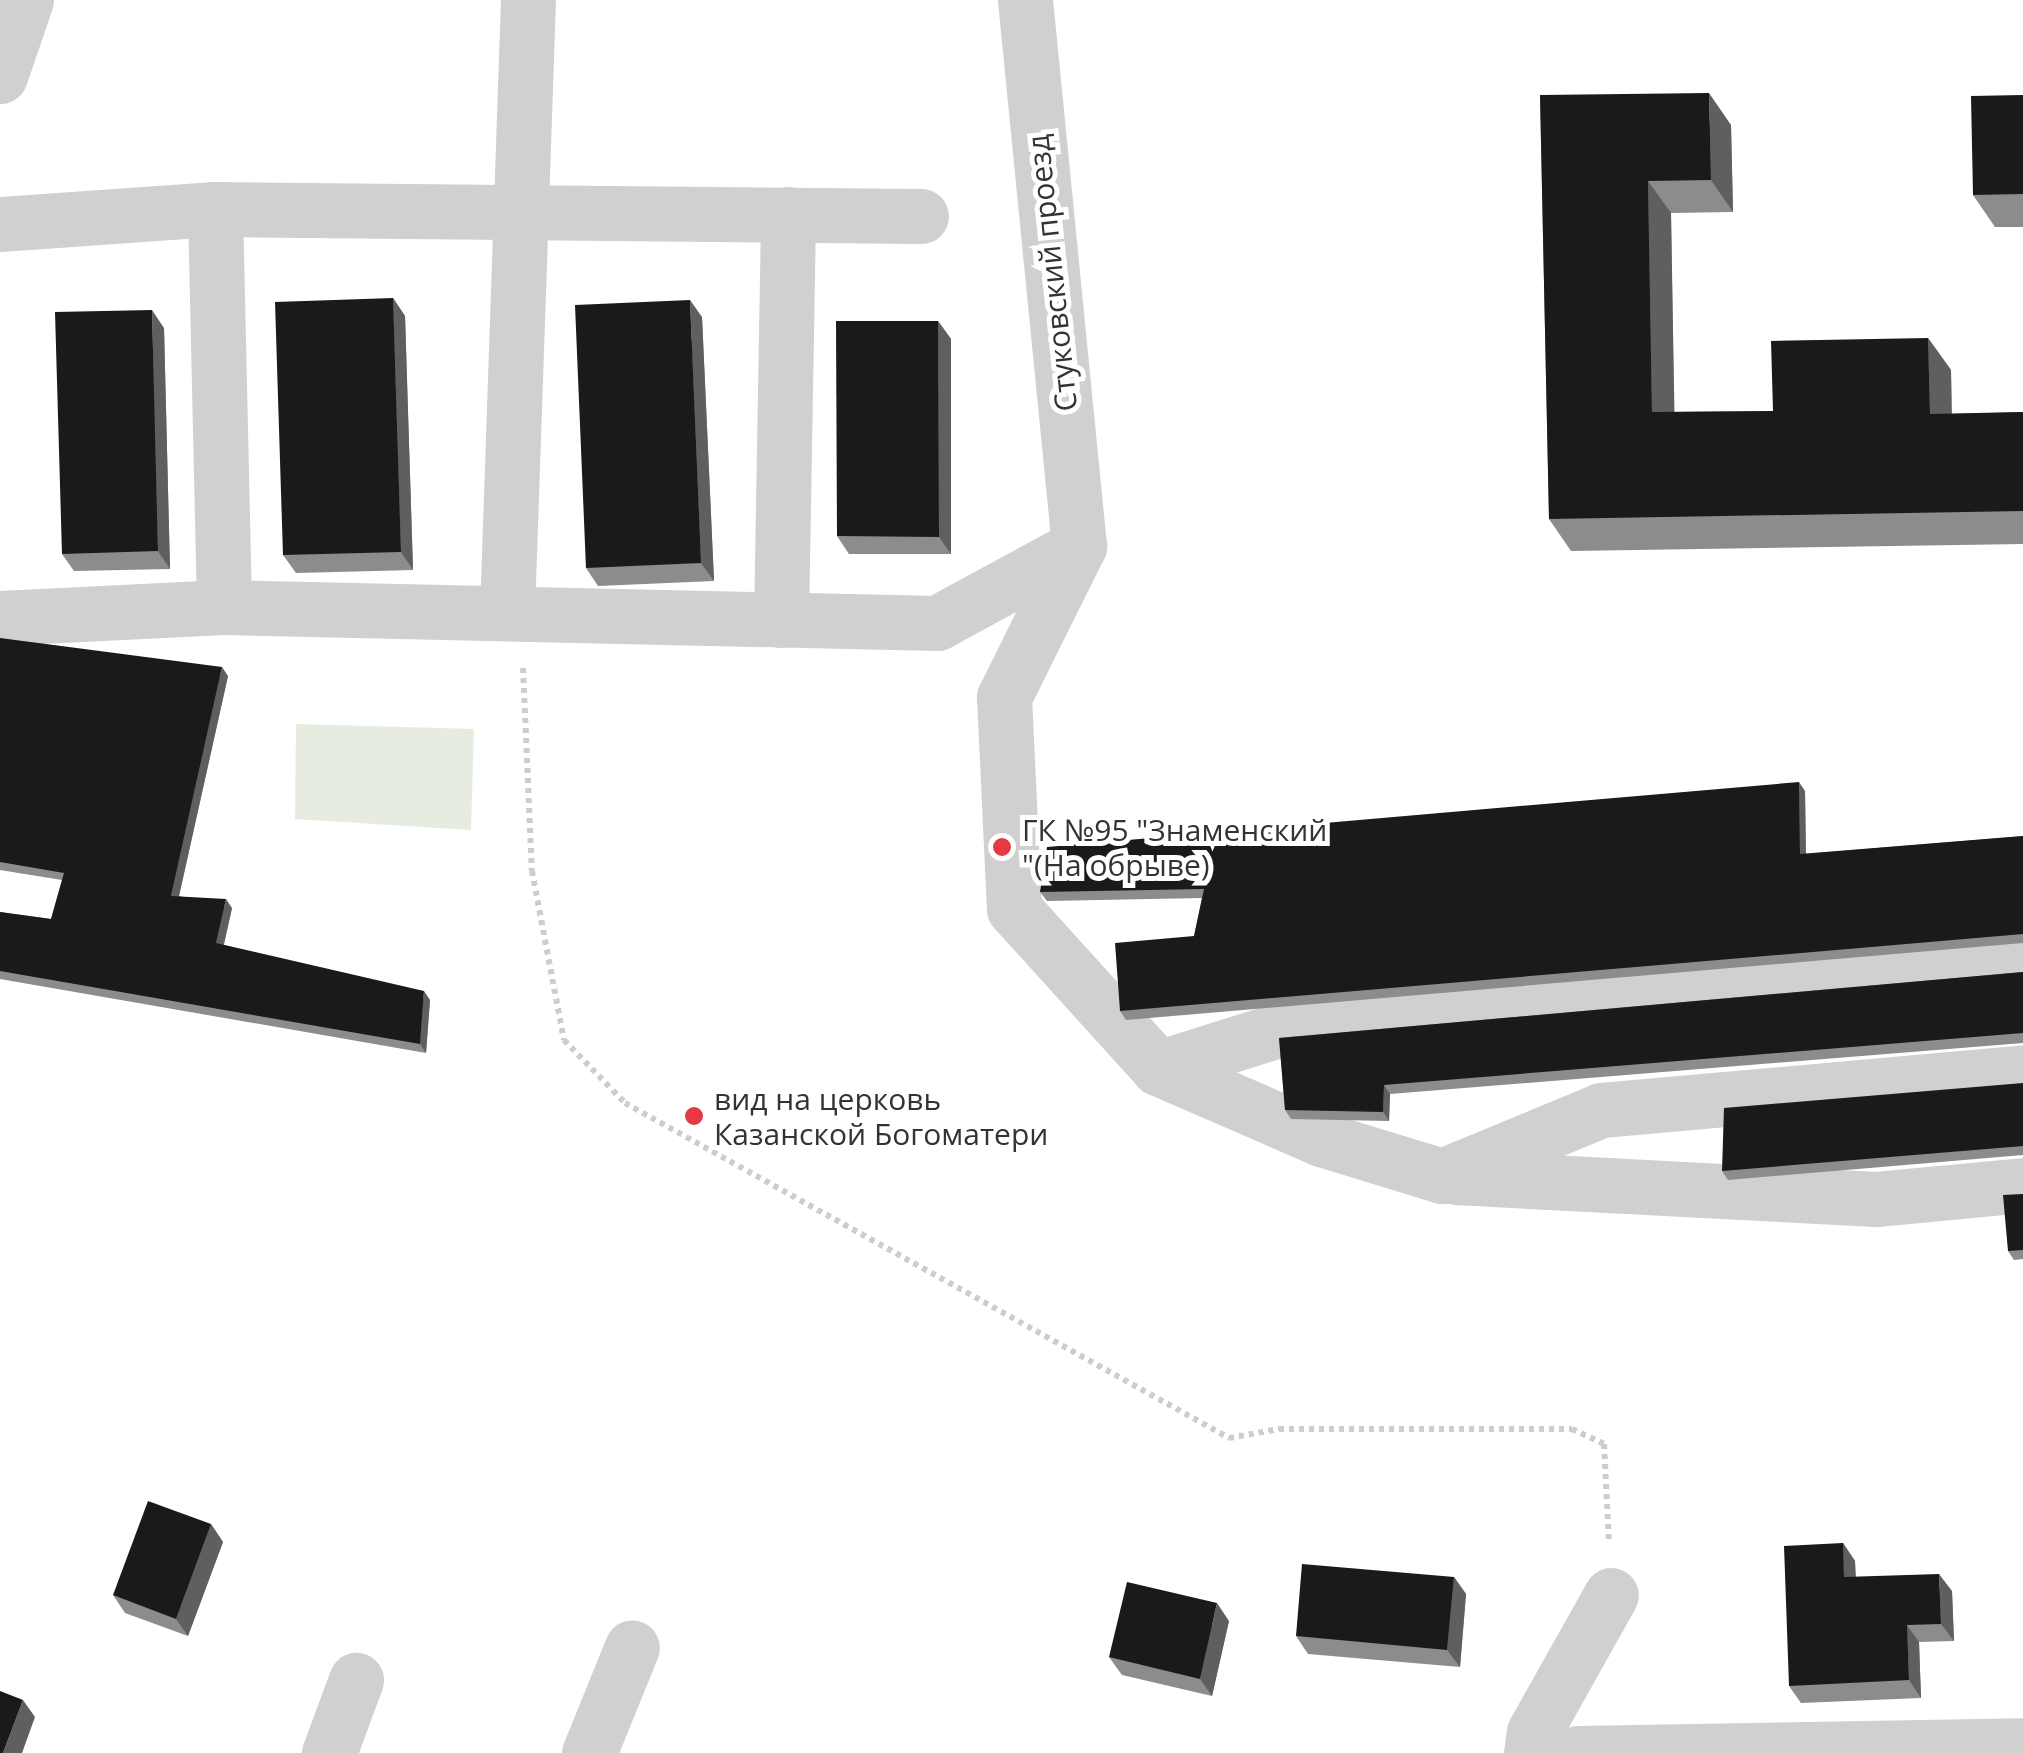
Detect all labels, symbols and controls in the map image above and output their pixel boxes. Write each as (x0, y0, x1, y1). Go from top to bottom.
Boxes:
street label: Стуковский проезд (1020, 133, 1084, 413)
place label: ГК №95 "Знаменский "(На обрыве) (1022, 812, 1327, 882)
marker: ГК №95 "Знаменский "(На обрыве) (991, 836, 1013, 858)
place label: вид на церковь Казанской Богоматери (714, 1081, 1048, 1152)
marker: вид на церковь Казанской Богоматери (683, 1105, 705, 1127)

